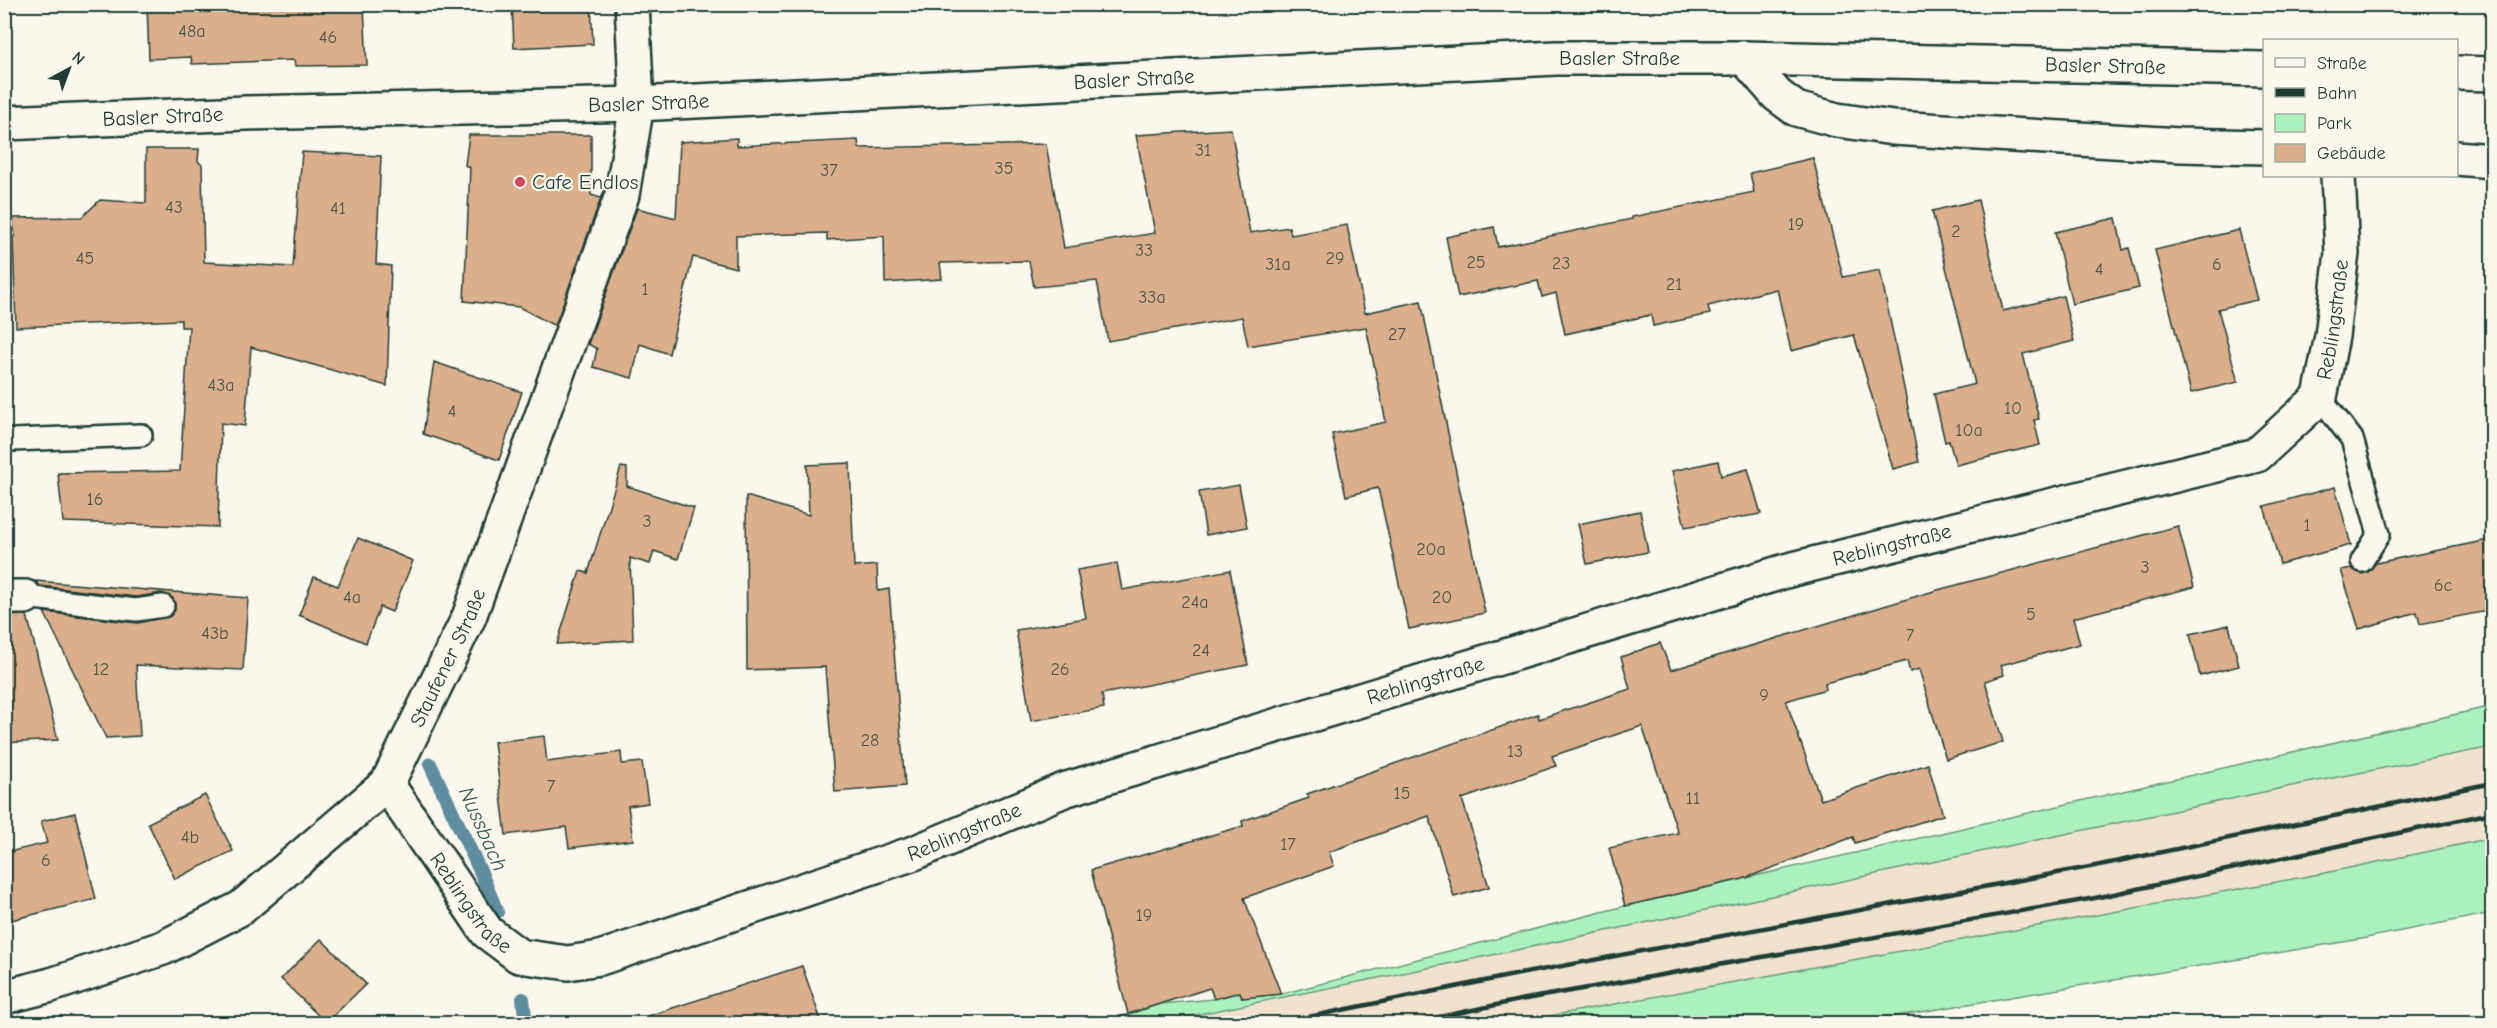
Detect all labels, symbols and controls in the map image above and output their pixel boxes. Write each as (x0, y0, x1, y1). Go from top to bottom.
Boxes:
house number: 48a (178, 21, 206, 42)
house number: 46 (319, 27, 337, 48)
north arrow (39, 39, 99, 99)
legend (2263, 39, 2458, 177)
street label: Basler Straße (1559, 46, 1680, 70)
text: N (68, 48, 88, 69)
street label: Basler Straße (2045, 52, 2166, 79)
text: Straße (2317, 53, 2367, 74)
street label: Basler Straße (1073, 64, 1195, 94)
text: Bahn (2317, 83, 2357, 104)
street label: Basler Straße (588, 88, 710, 117)
street label: Basler Straße (102, 102, 224, 131)
text: Park (2317, 113, 2352, 134)
house number: 31 (1195, 140, 1211, 161)
text: Gebäude (2317, 143, 2386, 164)
house number: 35 (995, 158, 1013, 179)
house number: 37 (820, 160, 838, 181)
place label: Cafe Endlos (532, 170, 638, 194)
marker: Cafe Endlos (513, 175, 527, 189)
house number: 43 (165, 197, 183, 218)
house number: 41 (330, 198, 346, 219)
house number: 19 (1788, 214, 1804, 235)
house number: 2 (1951, 221, 1961, 242)
house number: 33 (1135, 240, 1153, 261)
house number: 45 (76, 248, 94, 269)
house number: 29 (1326, 248, 1344, 269)
house number: 25 (1466, 252, 1486, 273)
house number: 23 (1552, 253, 1570, 274)
house number: 31a (1265, 254, 1291, 275)
house number: 6 (2212, 254, 2222, 275)
street label: Reblingstraße (2312, 258, 2353, 382)
house number: 4 (2095, 259, 2103, 280)
house number: 21 (1666, 274, 1682, 295)
house number: 1 (641, 279, 649, 300)
house number: 33a (1138, 287, 1166, 308)
house number: 27 (1388, 324, 1406, 345)
house number: 43a (207, 375, 235, 396)
house number: 10 (2004, 398, 2022, 419)
house number: 4 (448, 401, 456, 422)
house number: 10a (1955, 420, 1983, 441)
house number: 16 (87, 489, 103, 510)
house number: 3 (642, 511, 652, 532)
house number: 1 (2303, 515, 2311, 536)
street label: Reblingstraße (1830, 519, 1954, 571)
house number: 20a (1416, 539, 1446, 560)
house number: 3 (2140, 557, 2150, 578)
house number: 6c (2434, 575, 2453, 596)
street label: Staufener Straße (405, 585, 490, 731)
house number: 4a (343, 587, 361, 608)
house number: 20 (1432, 587, 1452, 608)
house number: 24a (1181, 592, 1209, 613)
house number: 5 (2026, 604, 2036, 625)
house number: 43b (201, 623, 229, 644)
house number: 7 (1906, 625, 1915, 646)
house number: 24 (1192, 640, 1210, 661)
street label: Reblingstraße (1364, 651, 1487, 709)
house number: 12 (93, 659, 109, 680)
house number: 26 (1050, 659, 1070, 680)
house number: 9 (1759, 685, 1769, 706)
house number: 28 (861, 730, 879, 751)
house number: 13 (1507, 741, 1523, 762)
house number: 7 (547, 776, 556, 797)
water label: Nussbach (453, 783, 513, 875)
house number: 15 (1394, 783, 1410, 804)
house number: 11 (1686, 788, 1700, 809)
street label: Reblingstraße (904, 797, 1025, 866)
house number: 4b (181, 827, 199, 848)
house number: 17 (1280, 834, 1296, 855)
street label: Reblingstraße (425, 848, 517, 958)
house number: 6 (41, 850, 51, 871)
house number: 19 (1136, 905, 1152, 926)

